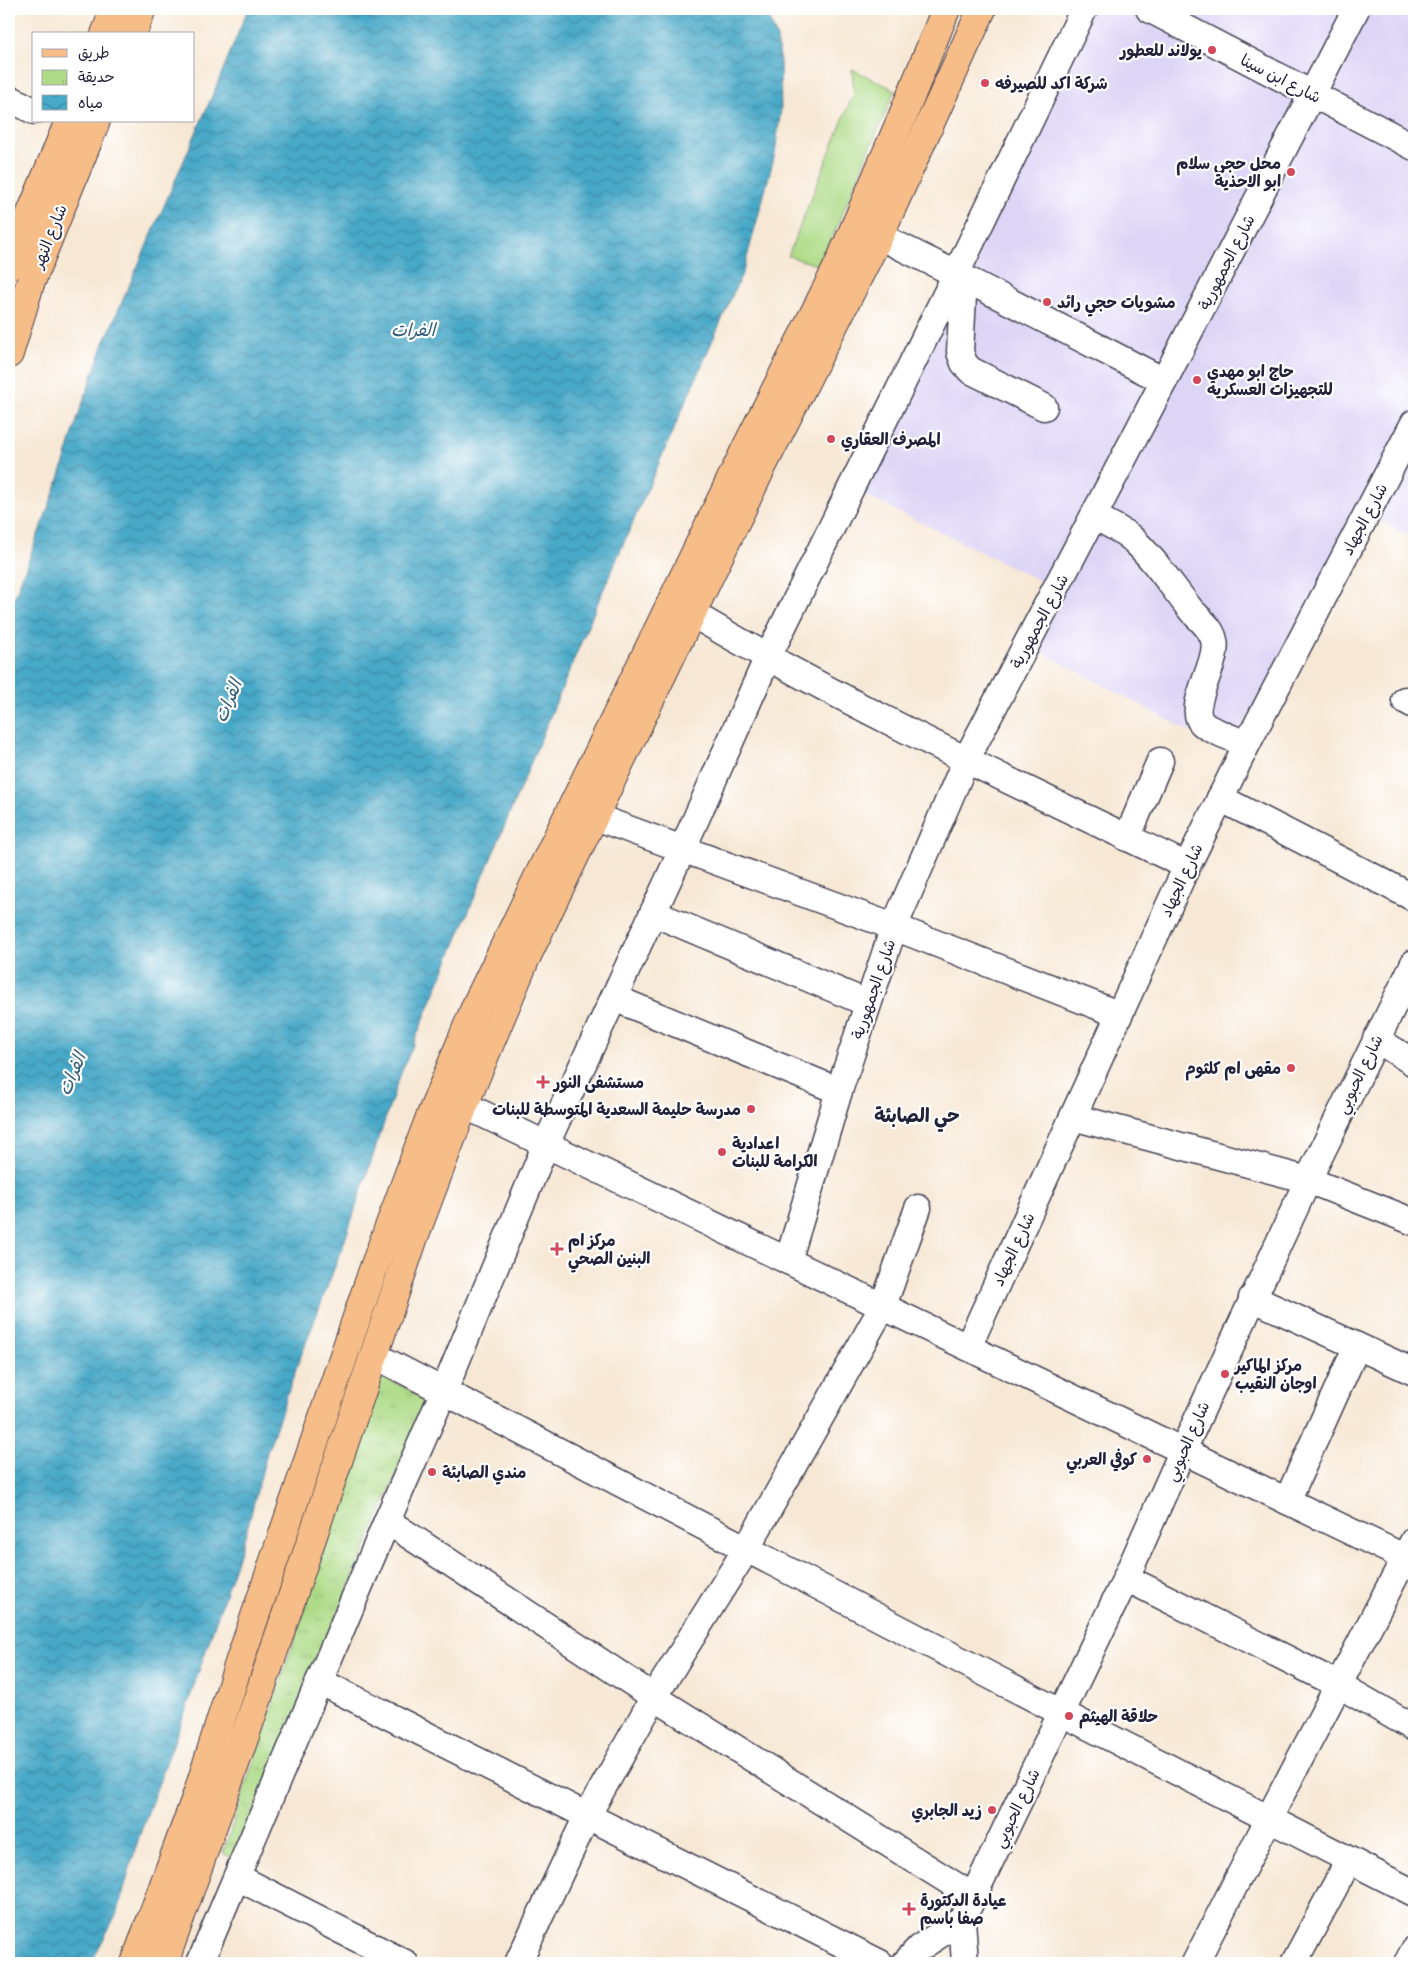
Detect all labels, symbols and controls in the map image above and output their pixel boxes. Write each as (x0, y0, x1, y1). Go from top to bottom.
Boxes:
legend (32, 32, 195, 122)
place label: يولاند للعطور (1118, 43, 1202, 63)
marker: يولاند للعطور (1206, 44, 1218, 56)
text: طريق (78, 46, 110, 64)
street label: شارع ابن سينا (1236, 53, 1323, 110)
text: حديقة (78, 70, 115, 88)
place label: شركة اكد للصيرفه (995, 75, 1108, 96)
marker: شركة اكد للصيرفه (979, 77, 991, 89)
text: مياه (78, 96, 103, 114)
place label: محل حجي سلام ابو الاحذية (1176, 156, 1281, 194)
marker: محل حجي سلام ابو الاحذية (1285, 166, 1297, 178)
street label: شارع النهر (30, 203, 74, 274)
street label: شارع الجمهورية (1196, 212, 1261, 314)
place label: مشويات حجي رائد (1057, 295, 1175, 317)
marker: مشويات حجي رائد (1041, 296, 1053, 308)
water label: الفرات (391, 321, 438, 343)
place label: حاج ابو مهدي للتجهيزات العسكريه (1207, 364, 1333, 402)
marker: حاج ابو مهدي للتجهيزات العسكريه (1191, 374, 1203, 386)
place label: المصرف العقاري (841, 431, 941, 452)
marker: المصرف العقاري (825, 433, 837, 445)
street label: شارع الجهاد (1340, 481, 1394, 560)
street label: شارع الجمهورية (1008, 572, 1075, 673)
water label: الفرات (211, 675, 250, 726)
street label: شارع الجهاد (1159, 842, 1209, 921)
street label: شارع الجمهورية (849, 937, 902, 1043)
street label: شارع الحبوبي (1335, 1033, 1391, 1119)
water label: الفرات (55, 1048, 94, 1099)
place label: مقهى ام كلثوم (1185, 1061, 1281, 1081)
marker: مقهى ام كلثوم (1285, 1062, 1297, 1074)
marker: مستشفى النور (536, 1075, 550, 1089)
place label: مستشفى النور (552, 1075, 644, 1095)
place label: مدرسة حليمة السعدية المتوسطة للبنات (492, 1102, 741, 1122)
marker: مدرسة حليمة السعدية المتوسطة للبنات (745, 1103, 757, 1115)
district label: حي الصابئة (874, 1106, 960, 1132)
place label: اعدادية الكرامة للبنات (732, 1136, 817, 1174)
marker: اعدادية الكرامة للبنات (716, 1146, 728, 1158)
street label: شارع الجهاد (991, 1211, 1041, 1290)
place label: مركز ام البنين الصحي (568, 1233, 650, 1273)
marker: مركز ام البنين الصحي (550, 1242, 564, 1256)
place label: مركز الماكير اوجان النقيب (1233, 1358, 1317, 1396)
marker: مركز الماكير اوجان النقيب (1219, 1368, 1231, 1380)
street label: شارع الحبوبي (1164, 1399, 1218, 1486)
place label: كوفي العربي (1066, 1448, 1137, 1474)
marker: كوفي العربي (1141, 1453, 1153, 1465)
place label: مندي الصابئة (442, 1465, 526, 1485)
marker: مندي الصابئة (426, 1466, 438, 1478)
place label: حلاقة الهيثم (1079, 1708, 1158, 1729)
marker: حلاقة الهيثم (1063, 1710, 1075, 1722)
street label: شارع الحبوبي (992, 1767, 1048, 1853)
place label: زيد الجابري (911, 1803, 982, 1823)
marker: زيد الجابري (986, 1804, 998, 1816)
place label: عيادة الدكتورة صفا باسم (920, 1893, 1007, 1931)
marker: عيادة الدكتورة صفا باسم (902, 1902, 916, 1916)

